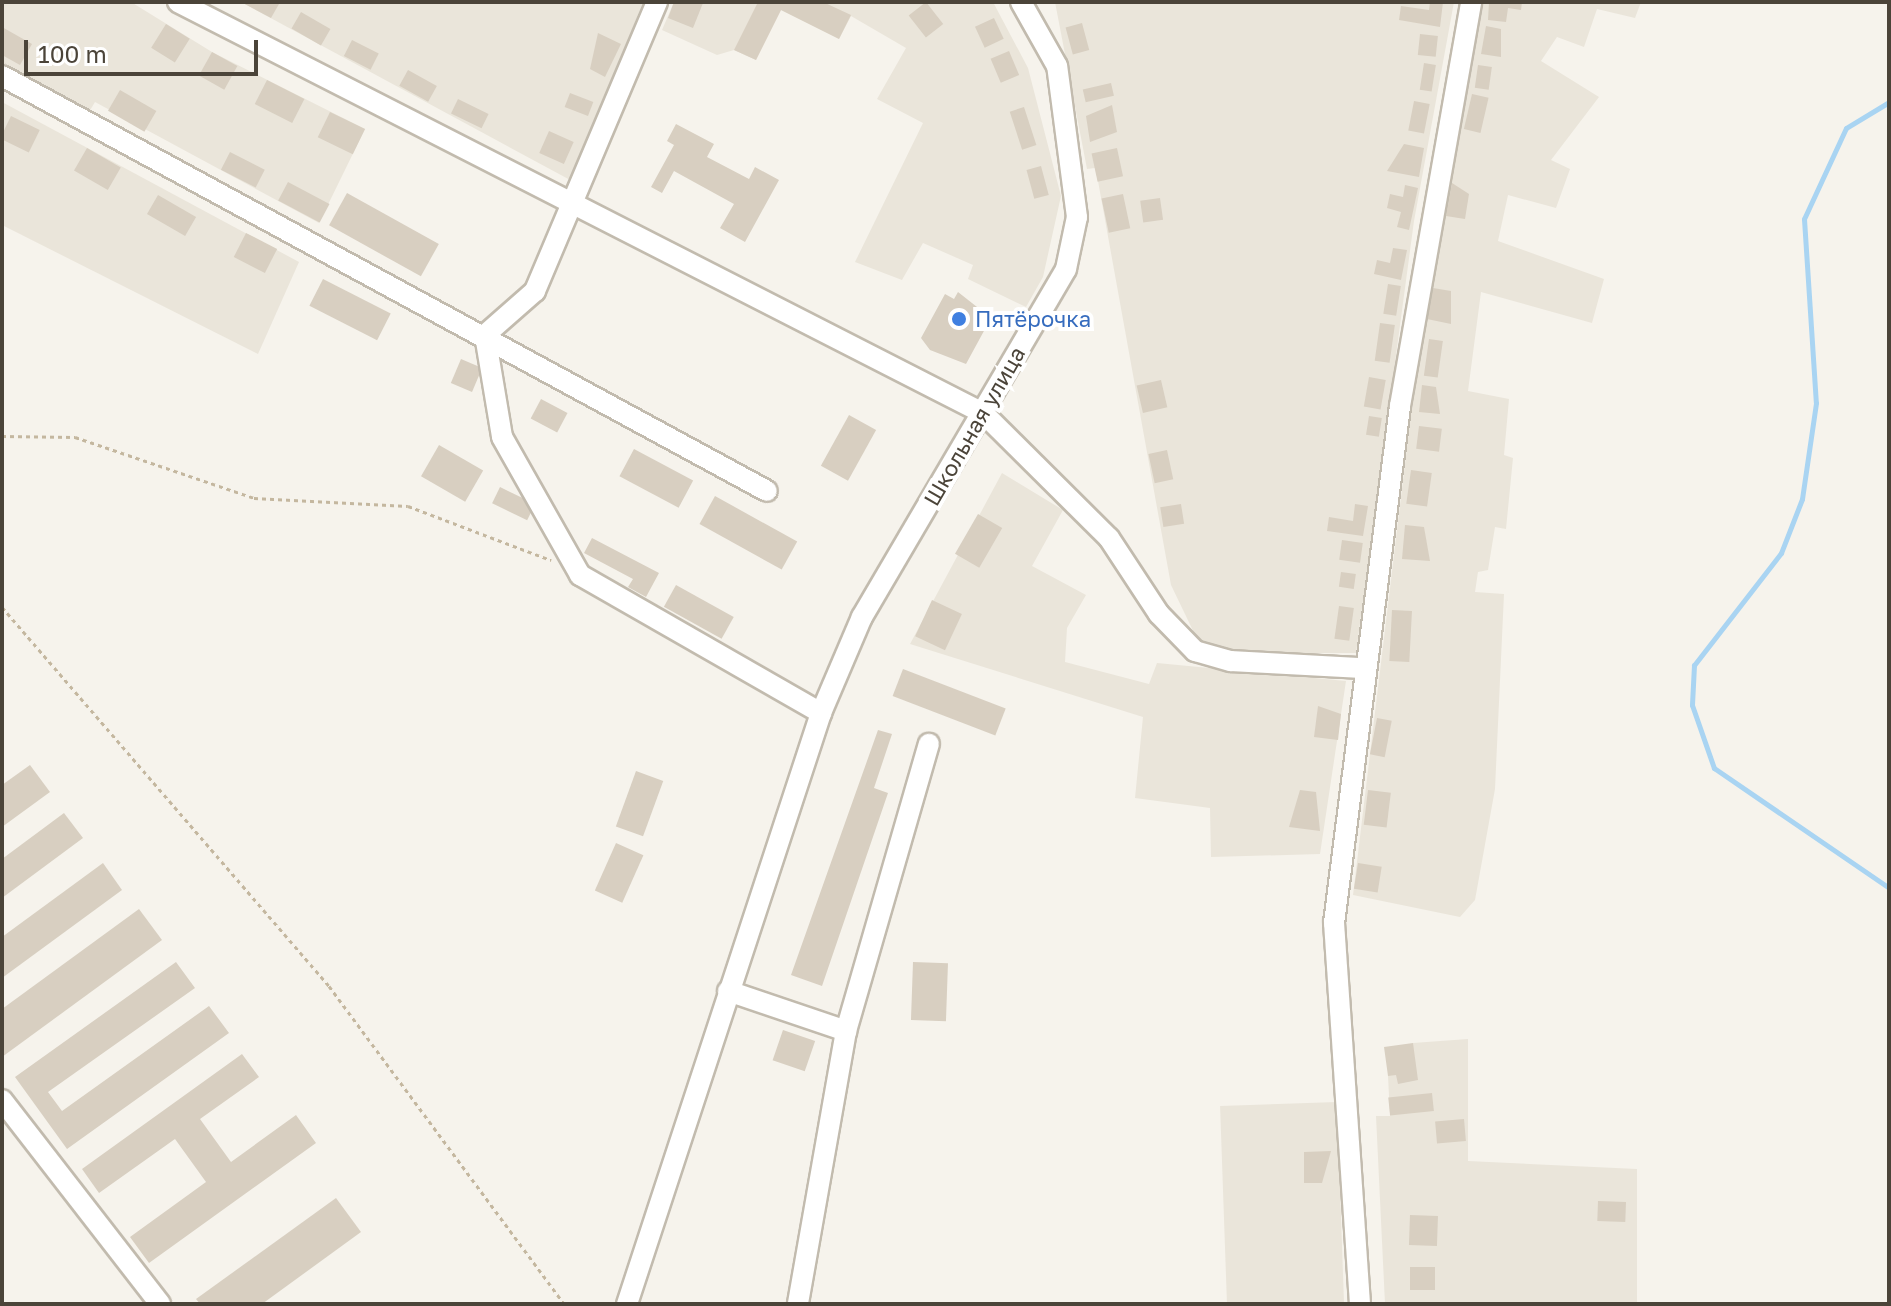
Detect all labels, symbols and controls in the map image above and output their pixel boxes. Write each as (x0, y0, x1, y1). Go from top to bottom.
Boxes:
scale bar (28, 24, 262, 74)
text: 100 m (38, 39, 107, 68)
place label: Пятёрочка (975, 306, 1091, 332)
marker: Пятёрочка (950, 310, 968, 328)
street label: Школьная улица (918, 342, 1030, 510)

